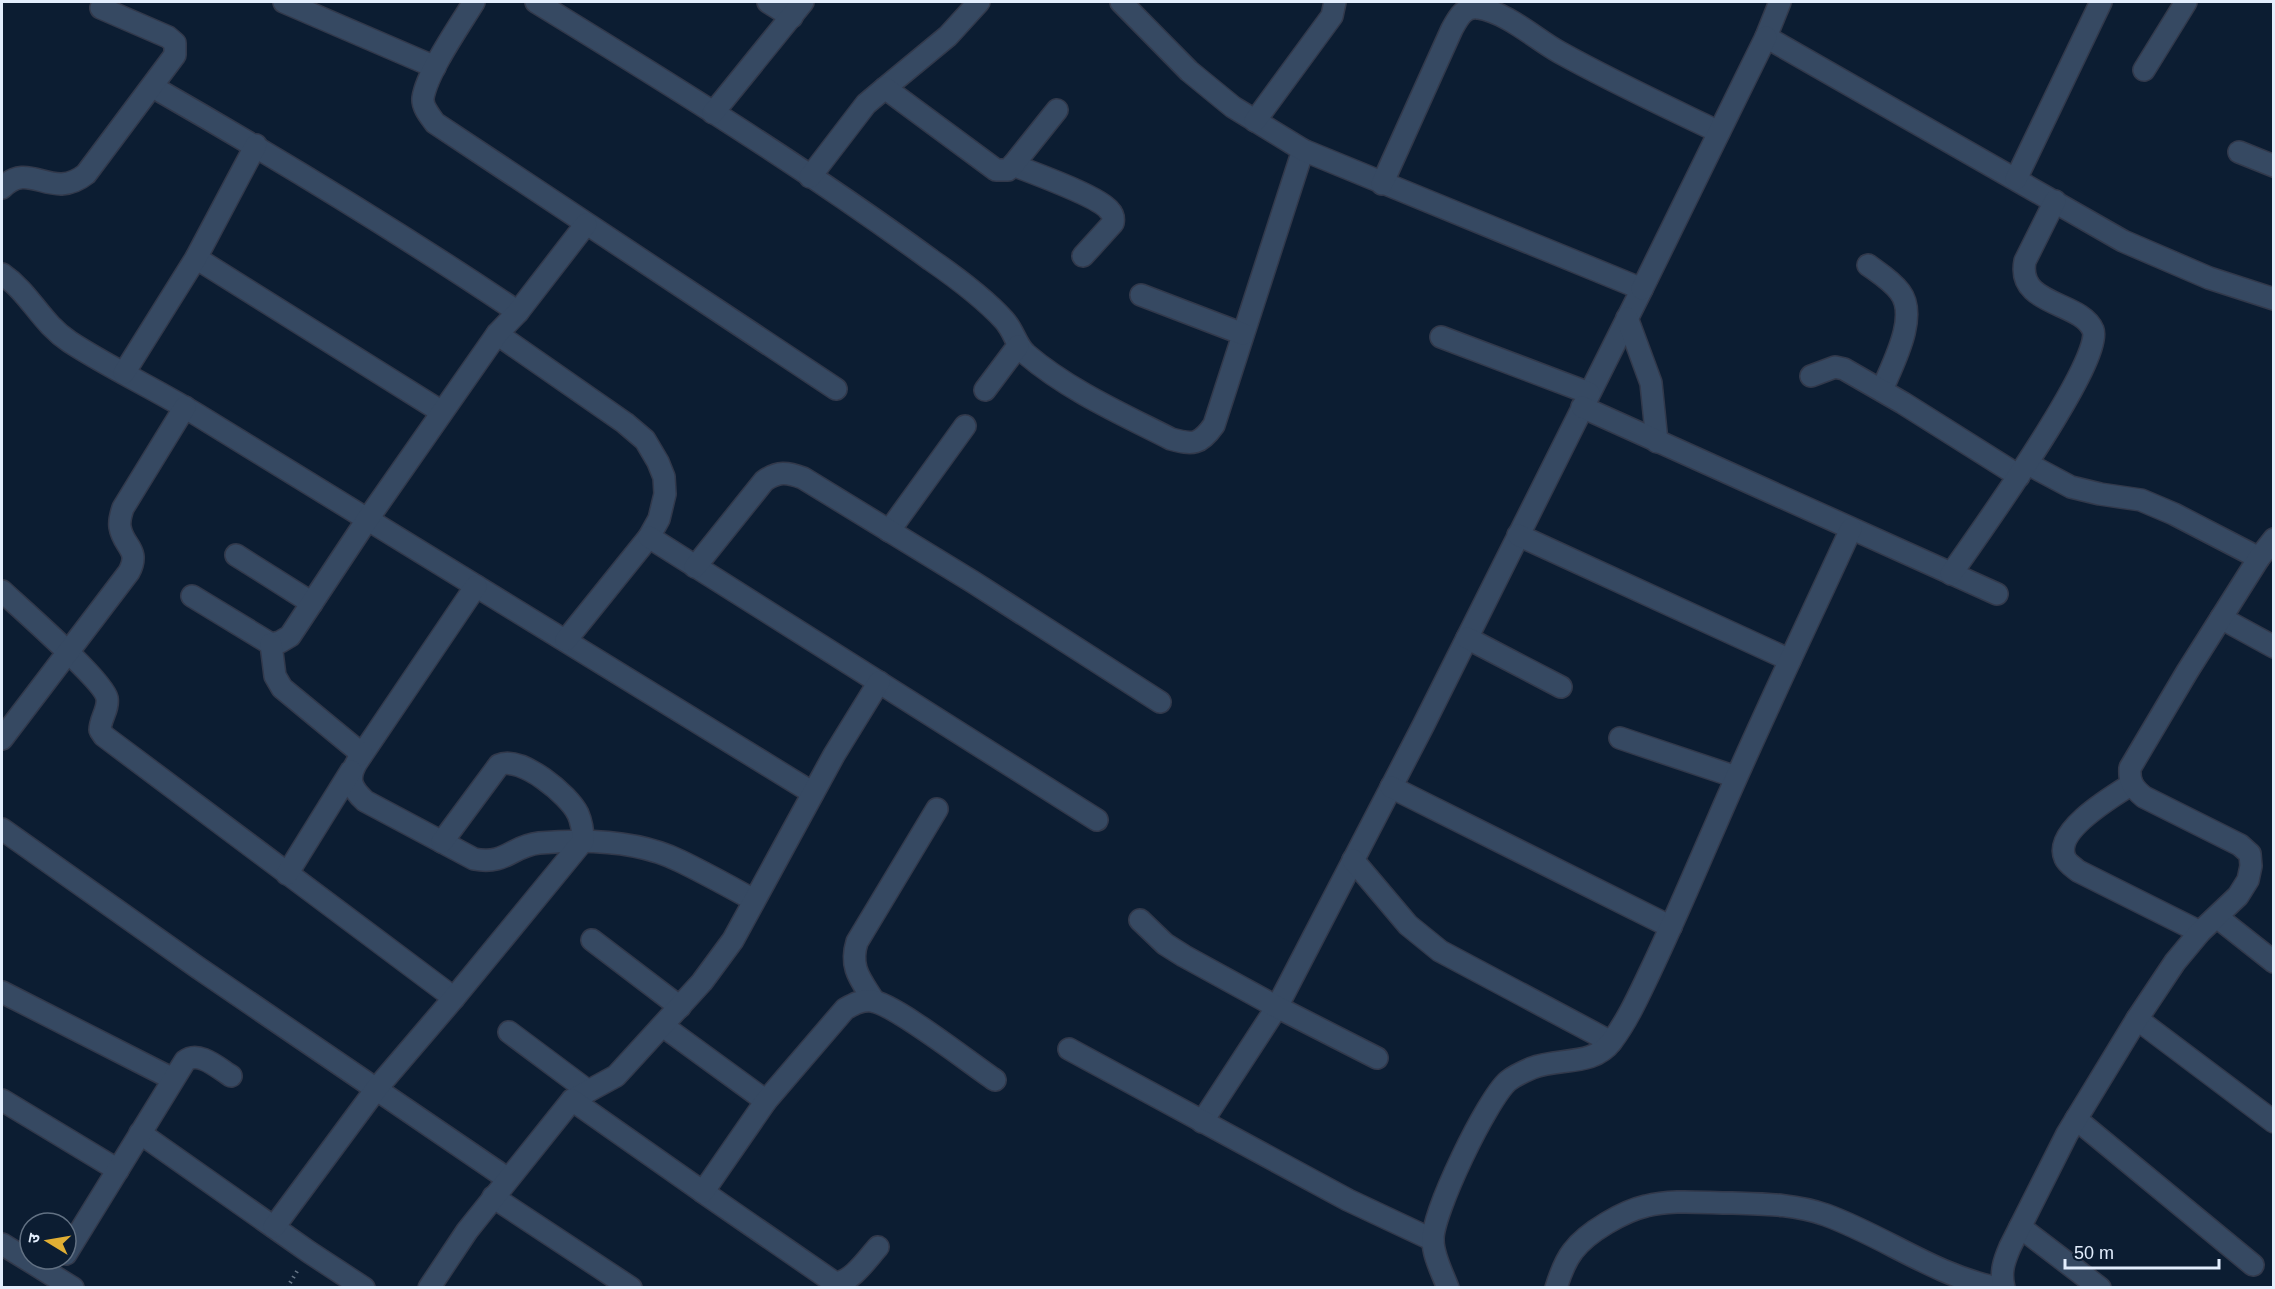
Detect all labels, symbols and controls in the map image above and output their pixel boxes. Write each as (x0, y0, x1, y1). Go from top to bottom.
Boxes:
north arrow (18, 1211, 78, 1271)
text: उ (25, 1231, 43, 1244)
scale bar (2065, 1232, 2220, 1270)
text: 50 m (2074, 1243, 2114, 1263)

